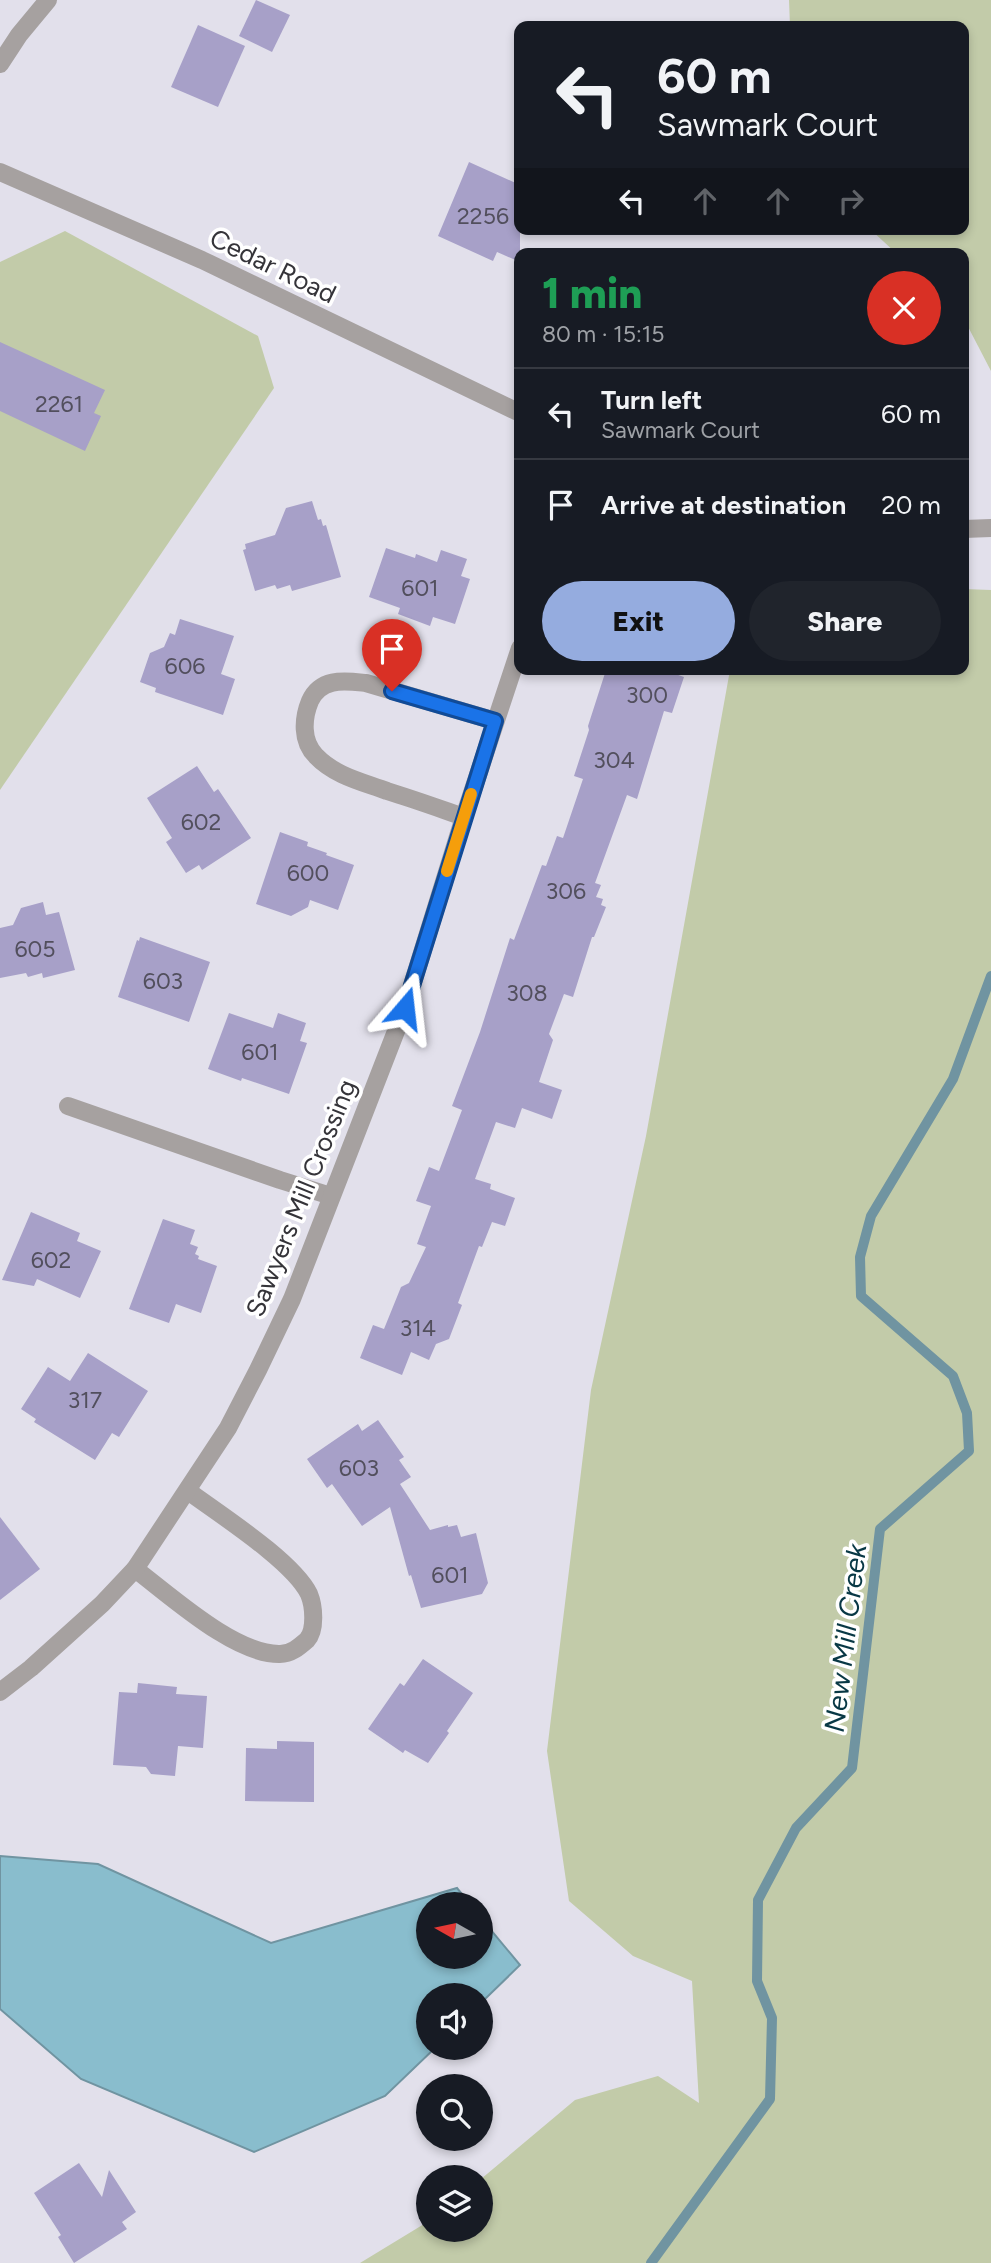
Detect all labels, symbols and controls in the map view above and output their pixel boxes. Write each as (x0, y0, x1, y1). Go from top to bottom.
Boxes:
text: 60 m (657, 46, 772, 105)
icon: left (542, 49, 633, 140)
text: Sawmark Court (657, 106, 878, 144)
icon: left (613, 182, 651, 220)
icon: ahead (686, 182, 724, 220)
icon: ahead (759, 182, 797, 220)
icon: right (832, 182, 870, 220)
house number: 2256 (457, 202, 509, 230)
street label: Cedar Road (205, 222, 341, 310)
text: 1 min (542, 268, 642, 319)
button: close (867, 271, 941, 345)
text: 80 m · 15:15 (542, 320, 665, 348)
text: Turn left (601, 384, 702, 416)
house number: 2261 (35, 390, 83, 418)
icon: left (542, 395, 580, 433)
text: 60 m (881, 398, 941, 430)
text: Sawmark Court (601, 416, 760, 444)
icon: arrive (542, 486, 580, 524)
text: Arrive at destination (601, 489, 846, 521)
text: 20 m (881, 489, 941, 521)
house number: 601 (401, 574, 439, 602)
button: Exit (542, 581, 735, 661)
button: Share (749, 581, 941, 661)
pin (362, 619, 422, 691)
icon: arrive (373, 630, 411, 668)
house number: 606 (165, 652, 205, 680)
house number: 300 (626, 681, 668, 709)
house number: 304 (593, 746, 635, 774)
house number: 602 (181, 808, 221, 836)
house number: 600 (287, 859, 329, 887)
house number: 306 (546, 877, 586, 905)
house number: 605 (15, 935, 56, 963)
house number: 603 (143, 967, 183, 995)
position arrow (368, 971, 442, 1045)
house number: 308 (506, 979, 548, 1007)
house number: 601 (241, 1038, 279, 1066)
street label: Sawyers Mill Crossing (239, 1075, 363, 1321)
house number: 602 (31, 1246, 71, 1274)
house number: 314 (400, 1314, 436, 1342)
house number: 317 (68, 1386, 102, 1414)
house number: 603 (339, 1454, 379, 1482)
water label: New Mill Creek (817, 1541, 874, 1734)
house number: 601 (431, 1561, 469, 1589)
north arrow (416, 1892, 494, 1969)
map controls (416, 1892, 493, 2242)
button: sound (416, 1983, 493, 2060)
button: search (416, 2074, 493, 2151)
button: layers (416, 2165, 493, 2242)

